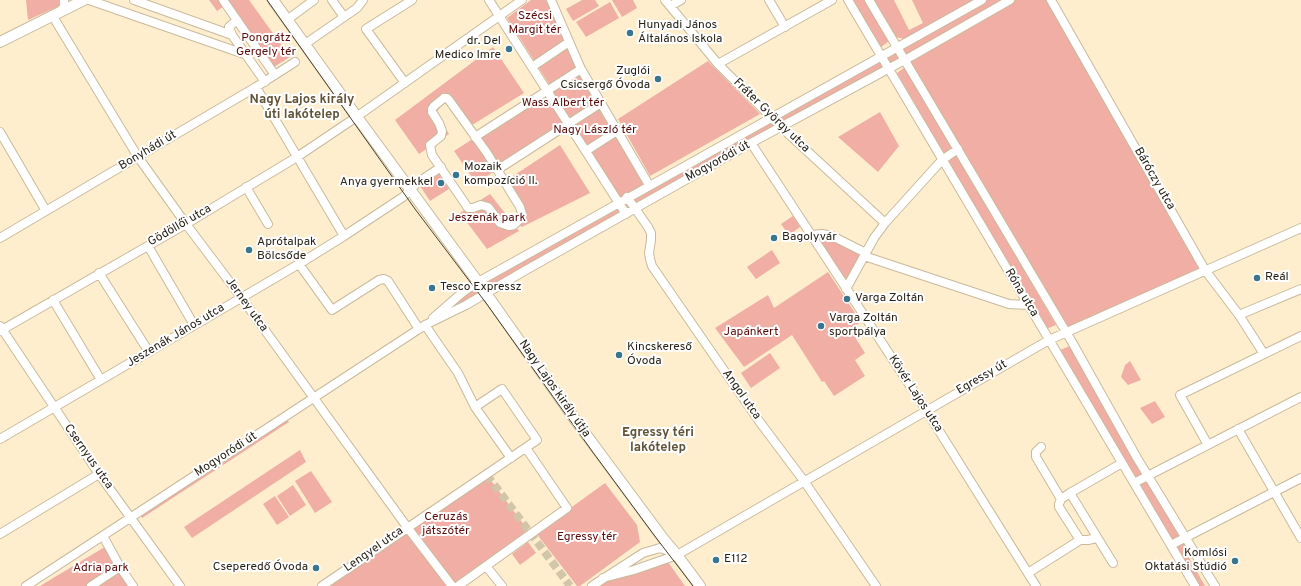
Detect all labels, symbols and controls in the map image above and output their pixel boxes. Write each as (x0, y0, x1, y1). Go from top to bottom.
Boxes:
park label: Szécsi Margit tér (509, 10, 561, 38)
place label: Hunyadi János Általános Iskola (638, 19, 722, 47)
marker: Hunyadi János Általános Iskola (625, 28, 635, 38)
park label: Pongrátz Gergely tér (236, 32, 296, 60)
place label: dr. Del Medico Imre (435, 35, 501, 63)
marker: dr. Del Medico Imre (504, 44, 514, 54)
place label: Zuglói Csicsergő Óvoda (560, 65, 650, 93)
marker: Zuglói Csicsergő Óvoda (653, 74, 663, 84)
street label: Fráter György utca (730, 76, 812, 156)
district label: Nagy Lajos király úti lakótelep (250, 92, 354, 123)
park label: Wass Albert tér (522, 97, 604, 111)
park label: Nagy László tér (553, 124, 637, 138)
street label: Bonyhádi út (117, 128, 179, 174)
street label: Mogyoródi út (683, 138, 753, 186)
street label: Báróczy utca (1130, 145, 1178, 213)
place label: Mozaik kompozíció II. (464, 161, 538, 189)
marker: Mozaik kompozíció II. (451, 170, 461, 180)
place label: Anya gyermekkel (340, 176, 433, 190)
marker: Anya gyermekkel (436, 178, 446, 188)
street label: Gödöllői utca (146, 202, 214, 250)
park label: Jeszenák park (448, 212, 526, 226)
place label: Bagolyvár (782, 231, 837, 245)
marker: Bagolyvár (769, 233, 779, 243)
place label: Aprótalpak Bölcsőde (257, 236, 316, 264)
marker: Aprótalpak Bölcsőde (244, 245, 254, 255)
street label: Róna utca (1001, 266, 1041, 320)
place label: Reál (1265, 271, 1289, 285)
marker: Reál (1252, 273, 1262, 283)
street label: Jerney utca (222, 275, 270, 335)
place label: Tesco Expressz (440, 281, 521, 295)
marker: Tesco Expressz (427, 283, 437, 293)
place label: Varga Zoltán (855, 292, 924, 306)
marker: Varga Zoltán (842, 294, 852, 304)
street label: Jeszenák János utca (125, 301, 227, 371)
place label: Varga Zoltán sportpálya (829, 312, 898, 340)
marker: Varga Zoltán sportpálya (816, 321, 826, 331)
park label: Japánkert (724, 326, 778, 340)
street label: Nagy Lajos király útja (515, 338, 593, 440)
place label: Kincskereső Óvoda (627, 341, 692, 369)
marker: Kincskereső Óvoda (614, 350, 624, 360)
street label: Kövér Lajos utca (885, 353, 945, 435)
street label: Egressy út (954, 358, 1010, 398)
street label: Angol utca (719, 367, 763, 423)
street label: Csernyus utca (60, 422, 116, 492)
district label: Egressy téri lakótelep (622, 425, 694, 456)
street label: Mogyoródi út (192, 430, 260, 480)
park label: Ceruzás játszótér (422, 511, 470, 539)
street label: Lengyel utca (342, 524, 406, 576)
park label: Egressy tér (557, 531, 617, 545)
place label: Komlósi Oktatási Stúdió (1145, 547, 1227, 575)
place label: E112 (724, 553, 747, 567)
marker: E112 (711, 555, 721, 565)
marker: Komlósi Oktatási Stúdió (1230, 556, 1240, 566)
place label: Cseperedő Óvoda (213, 561, 308, 575)
park label: Adria park (73, 562, 129, 576)
marker: Cseperedő Óvoda (311, 563, 321, 573)

